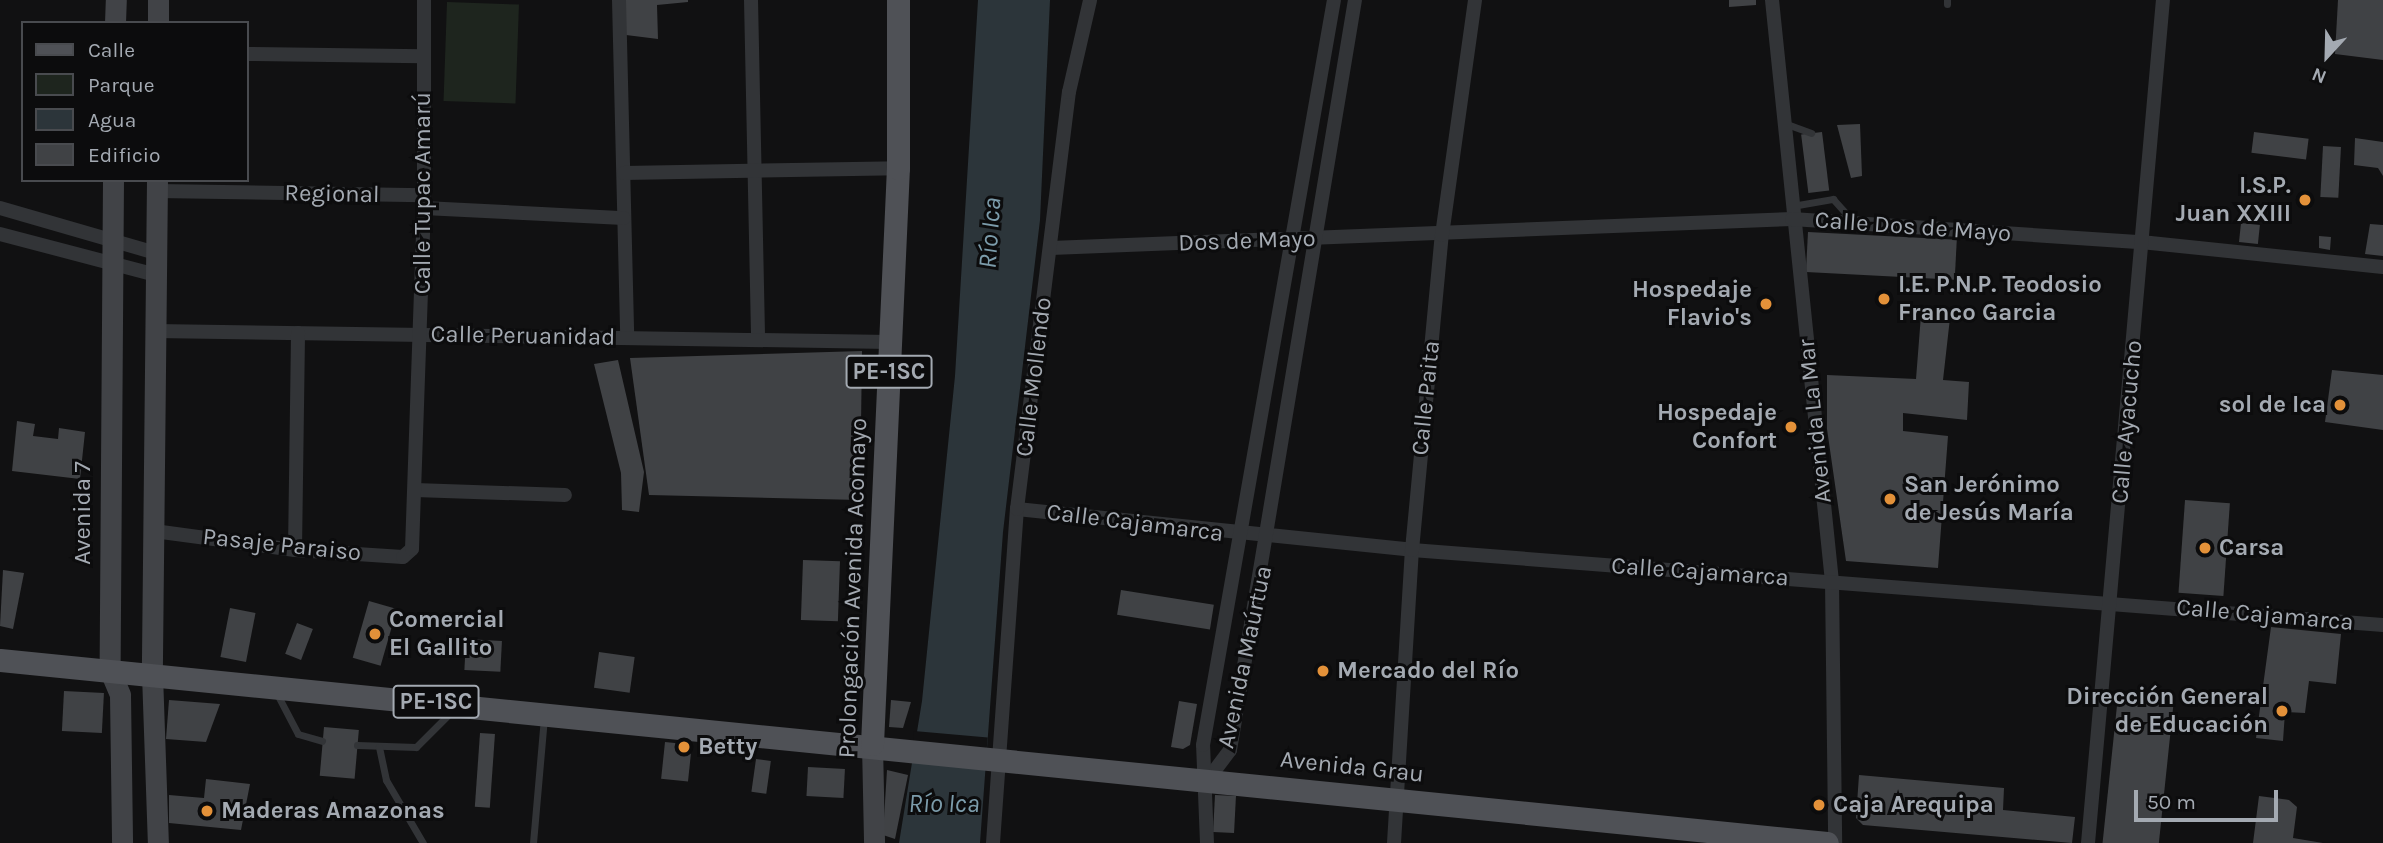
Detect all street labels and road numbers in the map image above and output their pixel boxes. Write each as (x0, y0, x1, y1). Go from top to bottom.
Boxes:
street label: Calle Tupac Amarú (409, 92, 437, 294)
street label: Regional (284, 179, 380, 209)
street label: Calle Dos de Mayo (1814, 206, 2012, 248)
street label: Dos de Mayo (1178, 224, 1316, 258)
street label: Calle Mollendo (1010, 296, 1058, 458)
street label: Calle Peruanidad (430, 320, 616, 352)
street label: Avenida La Mar (1792, 338, 1838, 504)
street label: Calle Paita (1406, 339, 1446, 457)
street label: Calle Ayacucho (2106, 339, 2148, 505)
road number: PE-1SC (845, 352, 933, 392)
street label: Prolongación Avenida Acomayo (833, 417, 873, 759)
street label: Avenida 7 (69, 461, 97, 565)
street label: Calle Cajamarca (1045, 498, 1225, 548)
street label: Pasaje Paraiso (201, 522, 363, 568)
street label: Calle Cajamarca (1610, 551, 1790, 593)
street label: Avenida Maúrtua (1212, 563, 1278, 751)
street label: Calle Cajamarca (2175, 593, 2355, 637)
road number: PE-1SC (392, 682, 480, 722)
street label: Avenida Grau (1279, 745, 1425, 789)

